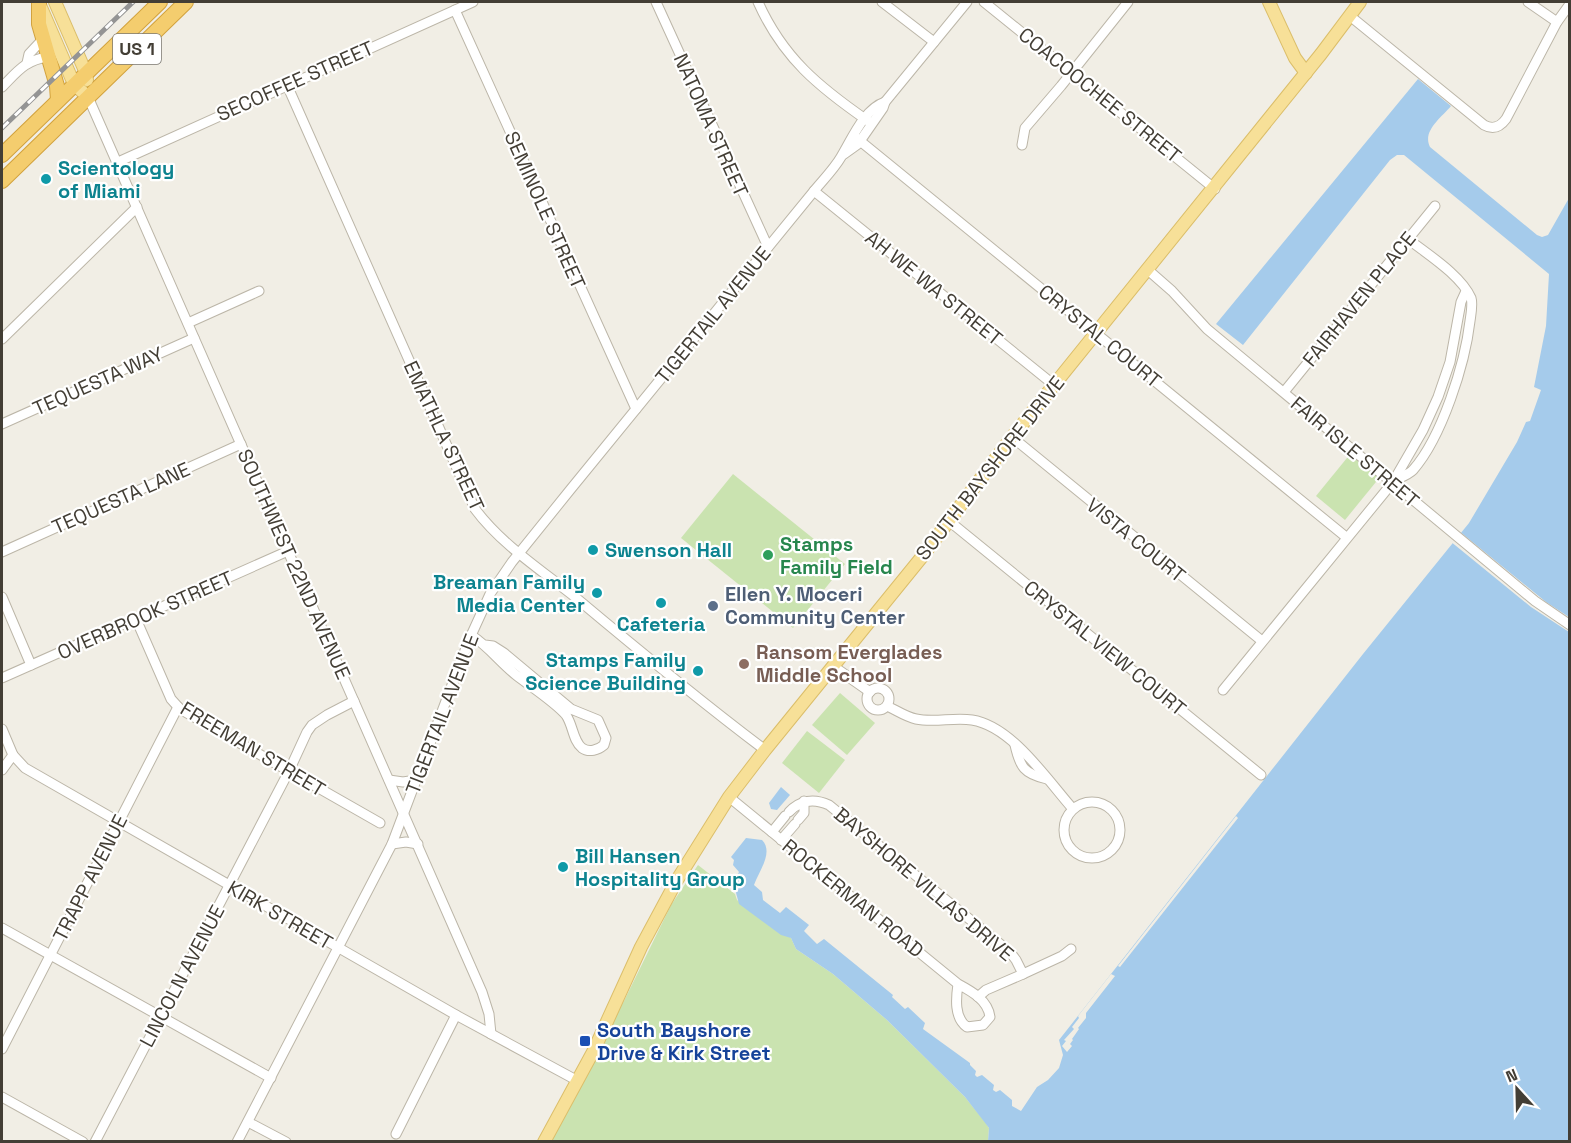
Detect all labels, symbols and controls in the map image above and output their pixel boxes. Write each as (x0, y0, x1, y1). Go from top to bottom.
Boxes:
street label: COACOOCHEE STREET (1013, 21, 1187, 169)
road number: US 1 (113, 34, 161, 64)
street label: SECOFFEE STREET (212, 35, 378, 127)
street label: NATOMA STREET (668, 49, 754, 201)
street label: SEMINOLE STREET (499, 127, 592, 293)
place label: Scientology of Miami (58, 155, 174, 204)
marker: Scientology of Miami (39, 172, 53, 186)
street label: AH WE WA STREET (860, 225, 1008, 352)
street label: FAIRHAVEN PLACE (1297, 226, 1421, 372)
street label: TIGERTAIL AVENUE (650, 241, 776, 389)
street label: CRYSTAL COURT (1033, 278, 1167, 394)
street label: TEQUESTA WAY (29, 341, 167, 421)
street label: EMATHLA STREET (398, 357, 490, 516)
street label: SOUTH BAYSHORE DRIVE (910, 370, 1070, 566)
street label: FAIR ISLE STREET (1285, 391, 1425, 514)
street label: SOUTHWEST 22ND AVENUE (231, 445, 357, 683)
street label: TEQUESTA LANE (48, 456, 194, 540)
street label: VISTA COURT (1081, 492, 1191, 588)
place label: Stamps Family Field (780, 531, 893, 580)
place label: Swenson Hall (605, 537, 732, 563)
marker: Swenson Hall (586, 543, 600, 557)
marker: Stamps Family Field (761, 548, 775, 562)
street label: OVERBROOK STREET (53, 564, 237, 665)
place label: Breaman Family Media Center (433, 569, 585, 618)
street label: CRYSTAL VIEW COURT (1019, 574, 1192, 722)
place label: Ellen Y. Moceri Community Center (725, 581, 905, 630)
marker: Breaman Family Media Center (590, 586, 604, 600)
marker: Cafeteria (654, 596, 668, 610)
marker: Ellen Y. Moceri Community Center (706, 599, 720, 613)
place label: Cafeteria (617, 611, 706, 637)
street label: TIGERTAIL AVENUE (399, 630, 485, 798)
place label: Ransom Everglades Middle School (756, 639, 942, 688)
place label: Stamps Family Science Building (525, 647, 686, 696)
marker: Ransom Everglades Middle School (737, 657, 751, 671)
marker: Stamps Family Science Building (691, 664, 705, 678)
street label: FREEMAN STREET (176, 695, 330, 803)
street label: BAYSHORE VILLAS DRIVE (829, 801, 1019, 967)
street label: TRAPP AVENUE (47, 810, 133, 946)
street label: ROCKERMAN ROAD (777, 833, 929, 963)
place label: Bill Hansen Hospitality Group (575, 843, 745, 892)
marker: Bill Hansen Hospitality Group (556, 860, 570, 874)
street label: KIRK STREET (223, 874, 338, 956)
street label: LINCOLN AVENUE (134, 900, 230, 1052)
place label: South Bayshore Drive & Kirk Street (597, 1017, 771, 1066)
marker: South Bayshore Drive & Kirk Street (578, 1034, 592, 1048)
north arrow (1487, 1059, 1547, 1119)
text: N (1503, 1064, 1520, 1087)

